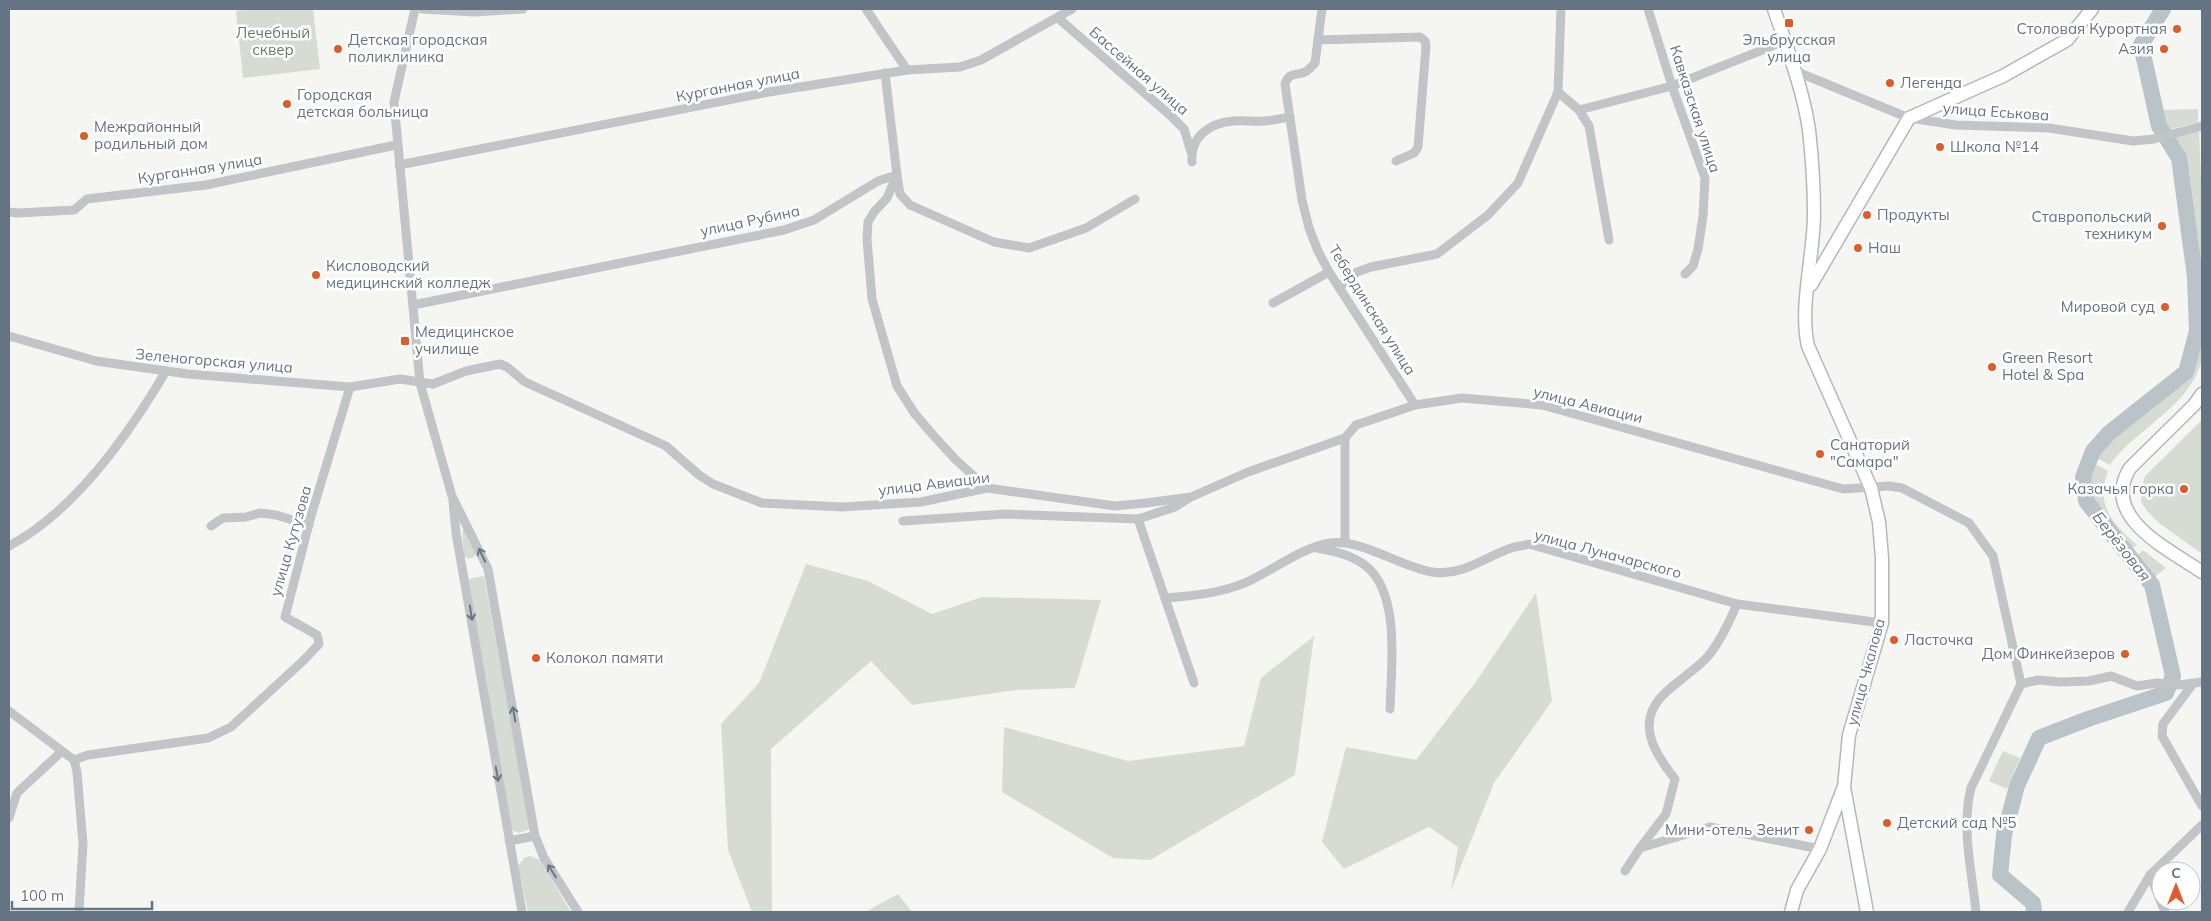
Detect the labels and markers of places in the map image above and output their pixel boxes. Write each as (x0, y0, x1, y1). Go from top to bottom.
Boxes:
marker: Эльбрусская улица (1783, 17, 1795, 29)
place label: Столовая Курортная (2016, 19, 2167, 38)
marker: Столовая Курортная (2171, 23, 2183, 35)
place label: Детская городская поликлиника (348, 30, 488, 66)
place label: Эльбрусская улица (1742, 30, 1836, 66)
place label: Азия (2118, 39, 2154, 58)
marker: Детская городская поликлиника (332, 43, 344, 55)
marker: Азия (2158, 43, 2170, 55)
place label: Легенда (1900, 73, 1962, 92)
marker: Легенда (1884, 77, 1896, 89)
place label: Городская детская больница (297, 85, 429, 121)
marker: Городская детская больница (281, 98, 293, 110)
place label: Межрайонный родильный дом (94, 117, 208, 153)
marker: Межрайонный родильный дом (78, 130, 90, 142)
place label: Школа №14 (1950, 137, 2039, 156)
marker: Школа №14 (1934, 141, 1946, 153)
place label: Продукты (1877, 205, 1950, 224)
place label: Ставропольский техникум (2032, 207, 2152, 243)
marker: Продукты (1861, 209, 1873, 221)
marker: Ставропольский техникум (2156, 220, 2168, 232)
place label: Наш (1868, 238, 1901, 257)
marker: Наш (1852, 242, 1864, 254)
place label: Кисловодский медицинский колледж (326, 256, 492, 292)
marker: Кисловодский медицинский колледж (310, 269, 322, 281)
place label: Мировой суд (2061, 297, 2155, 316)
marker: Мировой суд (2159, 301, 2171, 313)
place label: Медицинское училище (415, 322, 514, 358)
marker: Медицинское училище (399, 335, 411, 347)
place label: Green Resort Hotel & Spa (2002, 348, 2093, 384)
marker: Green Resort Hotel & Spa (1986, 361, 1998, 373)
place label: Санаторий "Самара" (1830, 435, 1910, 471)
marker: Санаторий "Самара" (1814, 448, 1826, 460)
place label: Казачья горка (2067, 479, 2174, 498)
marker: Казачья горка (2178, 483, 2190, 495)
place label: Ласточка (1904, 630, 1973, 649)
marker: Ласточка (1888, 634, 1900, 646)
place label: Дом Финкейзеров (1982, 644, 2115, 663)
place label: Колокол памяти (546, 648, 663, 667)
marker: Дом Финкейзеров (2119, 648, 2131, 660)
marker: Колокол памяти (530, 652, 542, 664)
place label: Детский сад №5 (1897, 813, 2017, 832)
marker: Детский сад №5 (1881, 817, 1893, 829)
place label: Мини-отель Зенит (1665, 820, 1799, 839)
marker: Мини-отель Зенит (1803, 824, 1815, 836)

